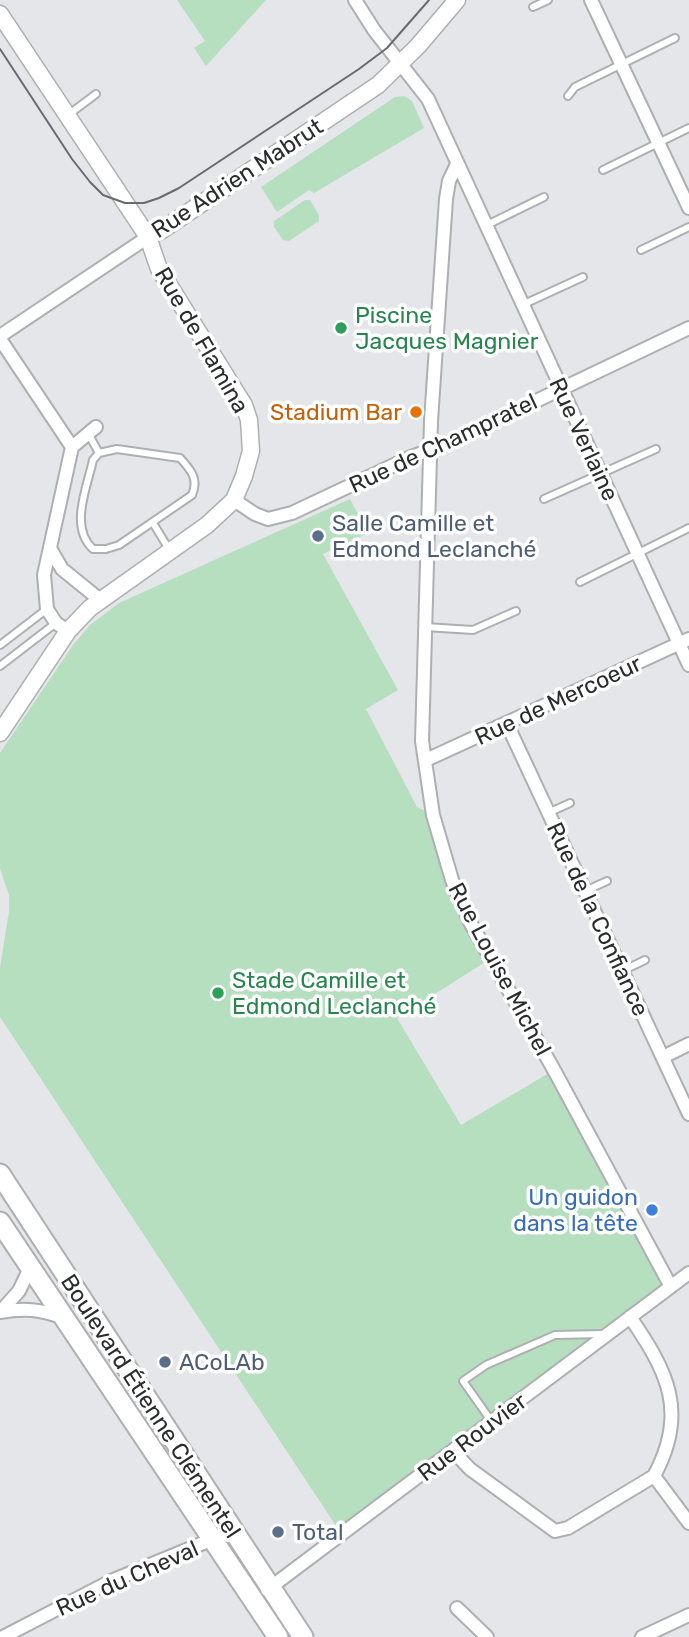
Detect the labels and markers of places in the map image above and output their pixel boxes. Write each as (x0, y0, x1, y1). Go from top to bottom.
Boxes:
place label: Piscine Jacques Magnier (355, 301, 539, 355)
marker: Piscine Jacques Magnier (333, 320, 349, 336)
place label: Stadium Bar (270, 398, 402, 426)
marker: Stadium Bar (408, 404, 424, 420)
place label: Salle Camille et Edmond Leclanché (332, 509, 537, 563)
marker: Salle Camille et Edmond Leclanché (310, 528, 326, 544)
place label: Stade Camille et Edmond Leclanché (232, 966, 437, 1020)
marker: Stade Camille et Edmond Leclanché (210, 985, 226, 1001)
place label: Un guidon dans la tête (513, 1183, 638, 1237)
marker: Un guidon dans la tête (644, 1202, 660, 1218)
place label: ACoLAb (179, 1348, 265, 1376)
marker: ACoLAb (157, 1354, 173, 1370)
place label: Total (292, 1518, 343, 1546)
marker: Total (270, 1524, 286, 1540)

